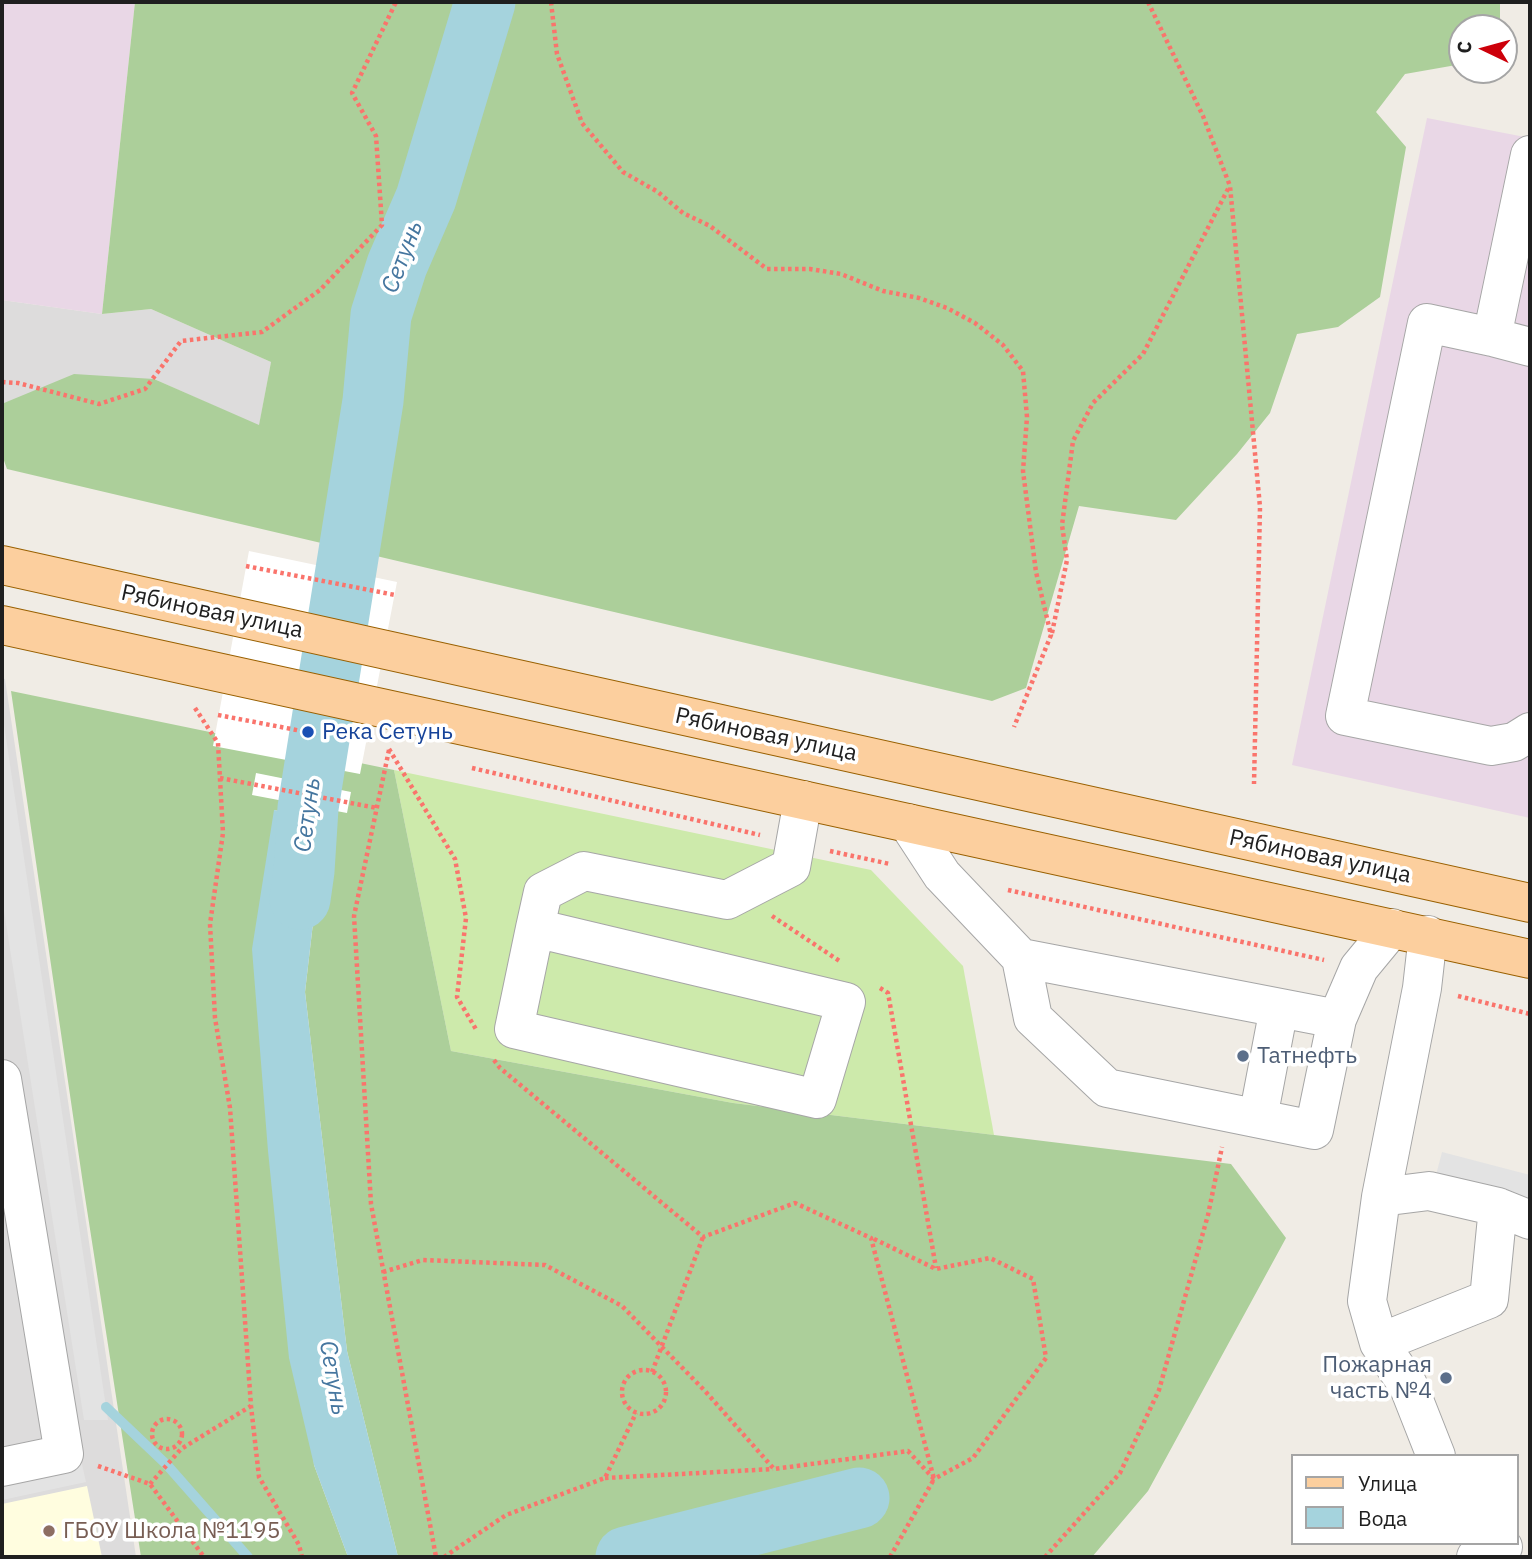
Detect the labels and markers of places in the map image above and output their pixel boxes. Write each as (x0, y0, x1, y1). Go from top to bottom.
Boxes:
place label: Река Сетунь (322, 718, 453, 746)
marker: Река Сетунь (300, 724, 316, 740)
place label: Татнефть (1257, 1042, 1357, 1070)
marker: Татнефть (1235, 1048, 1251, 1064)
place label: Пожарная часть №4 (1322, 1351, 1432, 1405)
marker: Пожарная часть №4 (1438, 1370, 1454, 1386)
place label: ГБОУ Школа №1195 (63, 1517, 280, 1545)
marker: ГБОУ Школа №1195 (41, 1523, 57, 1539)

